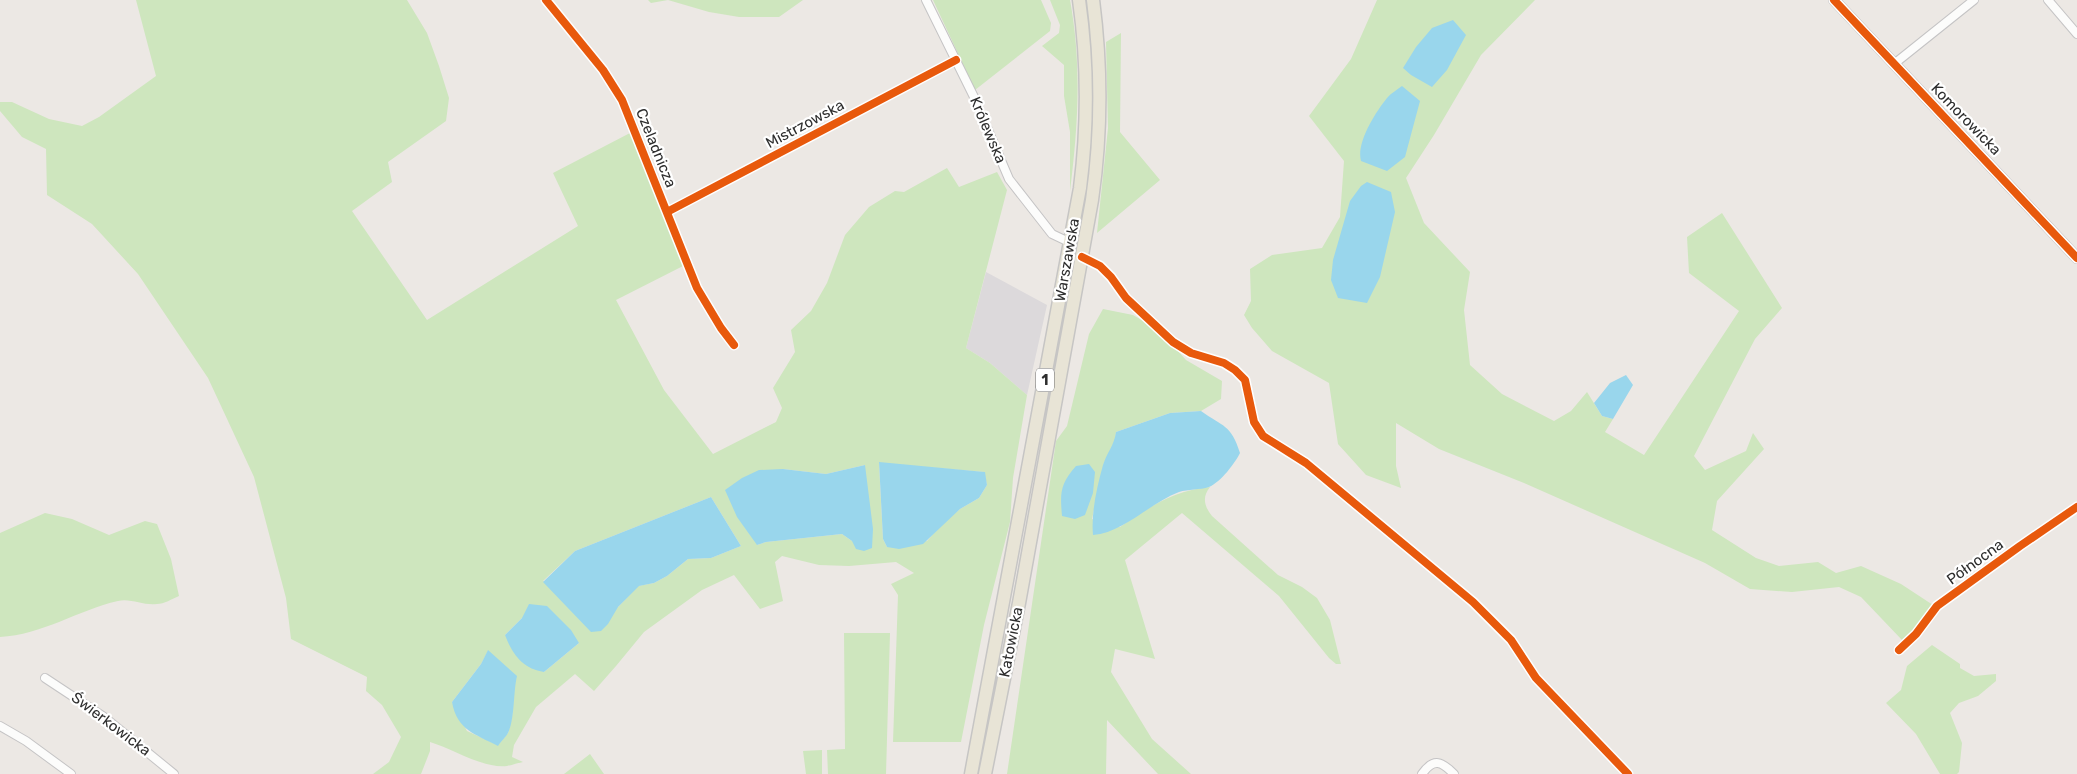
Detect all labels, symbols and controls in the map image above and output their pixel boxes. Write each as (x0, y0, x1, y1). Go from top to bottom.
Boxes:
street label: Komorowicka (1927, 79, 2005, 159)
street label: Królewska (966, 94, 1010, 166)
street label: Mistrzowska (763, 96, 847, 152)
street label: Czeladnicza (632, 106, 680, 190)
street label: Warszawska (1051, 217, 1083, 303)
road number: 1 (1036, 368, 1054, 392)
street label: Północna (1943, 535, 2007, 589)
street label: Katowicka (995, 605, 1027, 679)
street label: Świerkowicka (68, 688, 154, 760)

